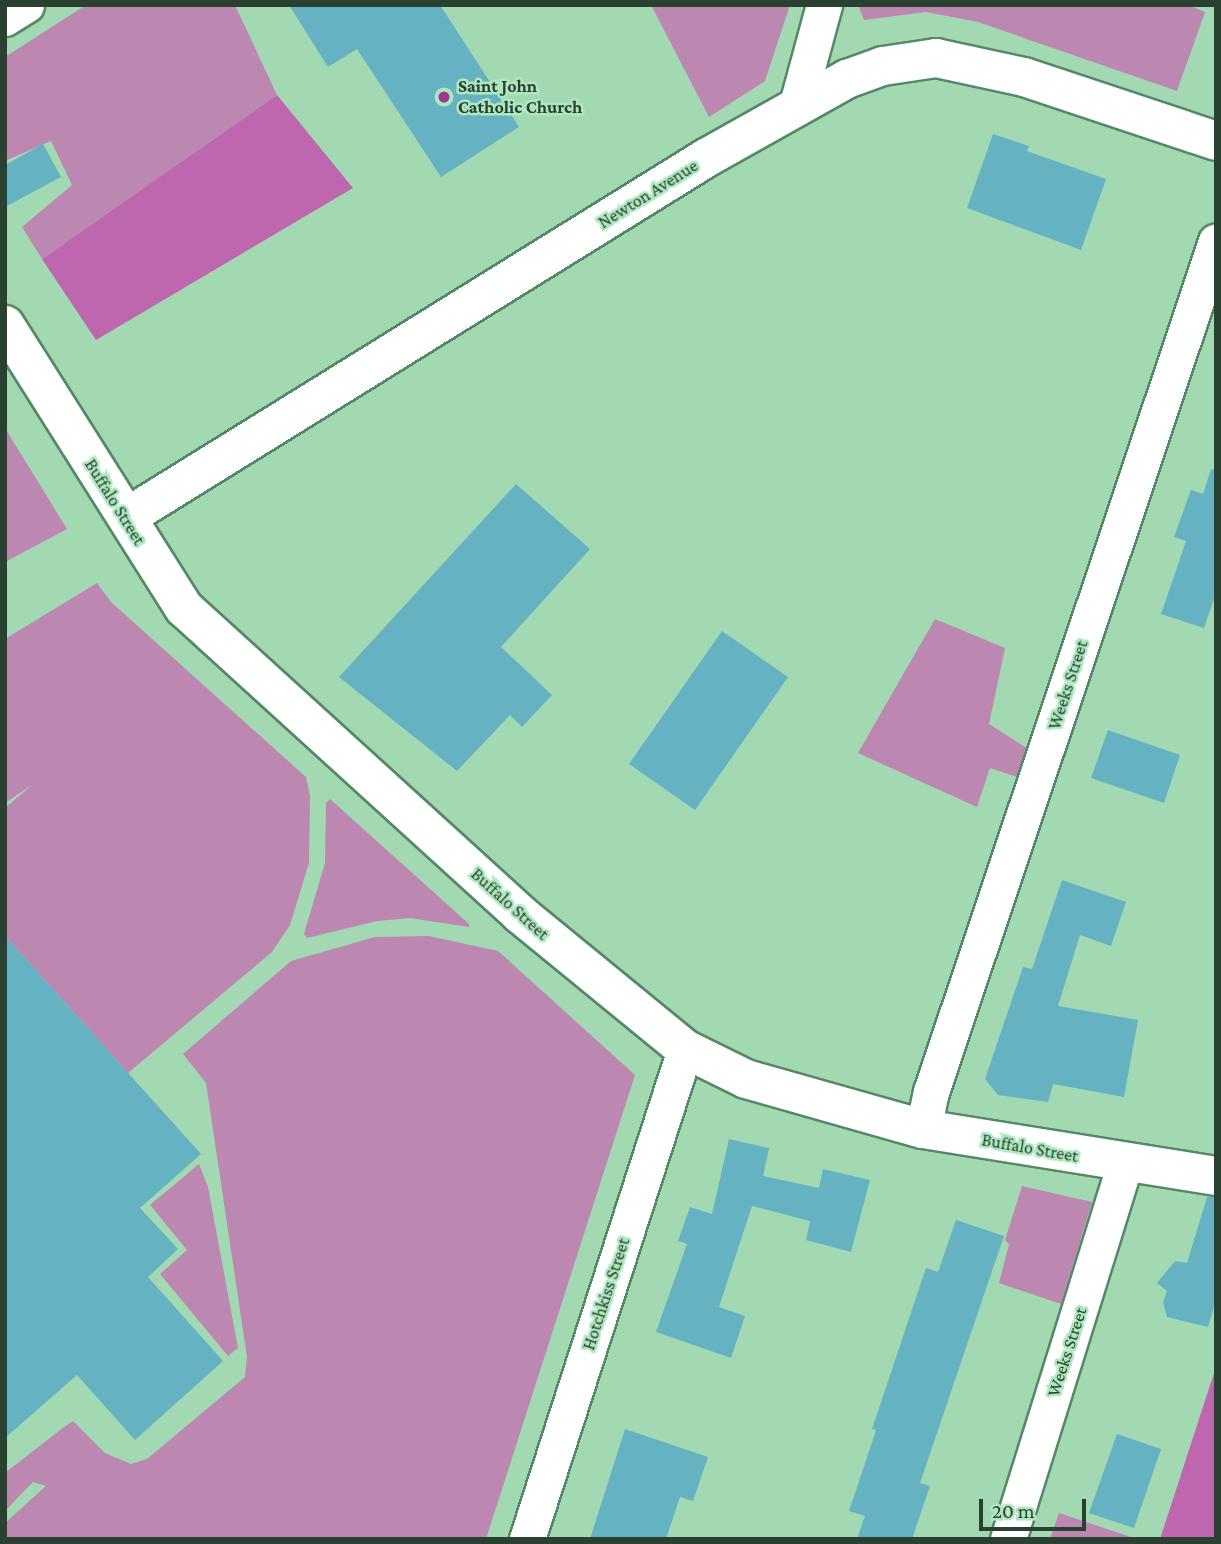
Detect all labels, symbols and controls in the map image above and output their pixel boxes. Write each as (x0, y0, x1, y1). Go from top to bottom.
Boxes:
place label: Saint John Catholic Church (458, 76, 582, 119)
marker: Saint John Catholic Church (436, 89, 452, 105)
street label: Newton Avenue (594, 155, 702, 233)
street label: Buffalo Street (80, 455, 150, 549)
street label: Weeks Street (1043, 638, 1093, 732)
street label: Buffalo Street (467, 863, 553, 945)
street label: Buffalo Street (980, 1129, 1080, 1167)
street label: Hotchkiss Street (578, 1235, 634, 1353)
street label: Weeks Street (1042, 1305, 1092, 1399)
scale bar (983, 1484, 1090, 1528)
text: 20 m (992, 1499, 1035, 1523)

